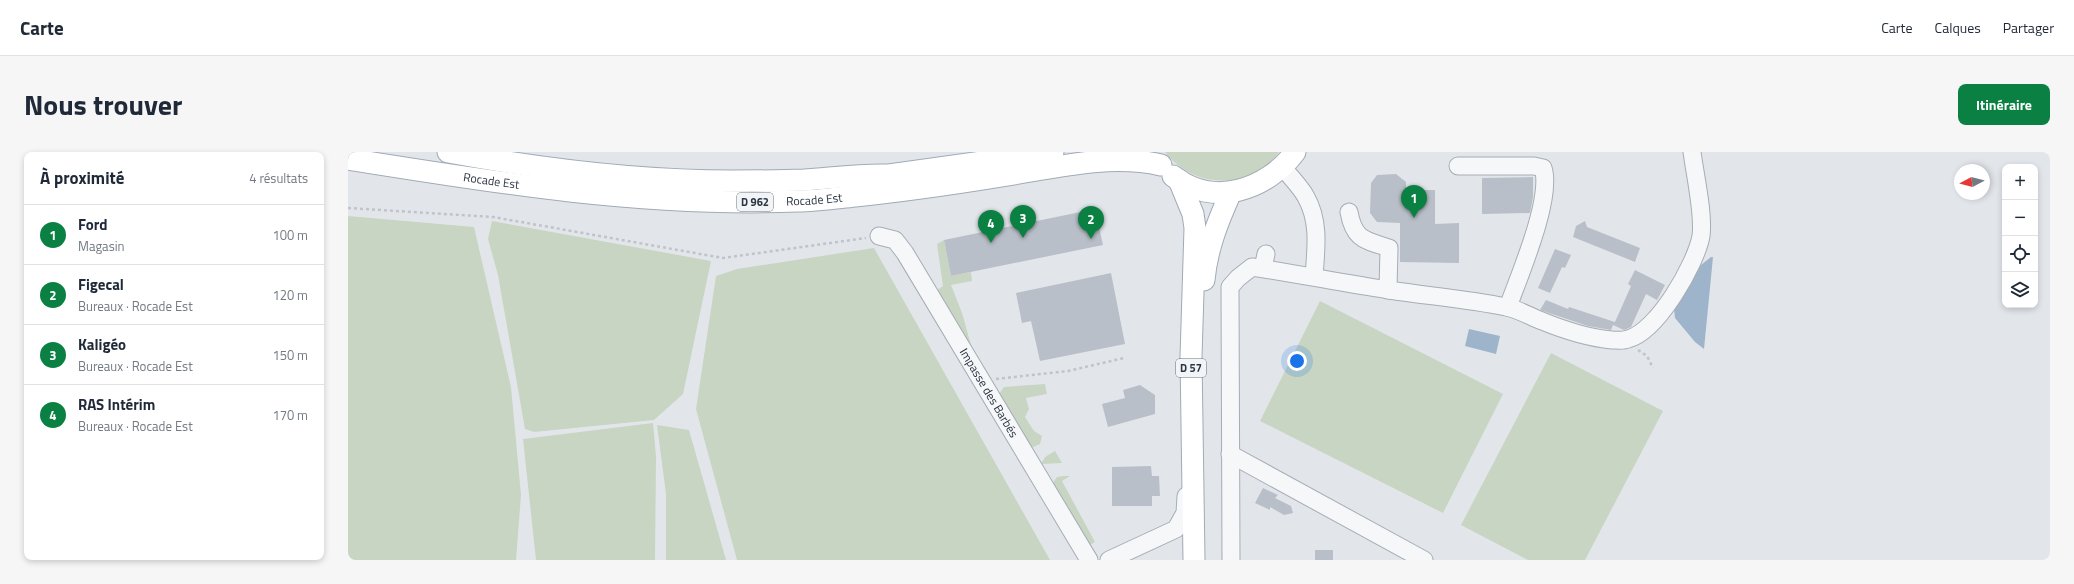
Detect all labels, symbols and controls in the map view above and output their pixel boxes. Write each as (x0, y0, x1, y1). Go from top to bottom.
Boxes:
text: Carte (20, 13, 64, 42)
text: Carte (1881, 17, 1913, 38)
text: Calques (1935, 17, 1981, 38)
text: Partager (2003, 17, 2054, 38)
text: Nous trouver (24, 83, 182, 126)
button: Itinéraire (1958, 84, 2050, 125)
north arrow (1954, 164, 1990, 200)
map controls (2002, 164, 2038, 308)
button: + (2002, 164, 2038, 200)
text: À proximité (40, 165, 124, 191)
street label: Rocade Est (462, 167, 521, 194)
text: 4 résultats (249, 168, 308, 188)
pin: 1 (1401, 185, 1427, 218)
street label: Rocade Est (786, 187, 844, 210)
road number: D 962 (737, 193, 773, 211)
button: − (2002, 200, 2038, 236)
pin: 3 (1010, 205, 1036, 238)
pin: 2 (1078, 206, 1104, 239)
pin: 4 (978, 210, 1004, 243)
text: Ford (78, 213, 108, 236)
text: 1 (49, 225, 57, 245)
text: 100 m (272, 225, 308, 245)
text: Magasin (78, 236, 125, 256)
button: locate (2002, 236, 2038, 272)
button: layers (2002, 272, 2038, 308)
text: Figecal (78, 273, 124, 296)
text: 2 (49, 285, 57, 305)
text: 120 m (272, 285, 308, 305)
text: Bureaux · Rocade Est (78, 296, 193, 316)
text: Kaligéo (78, 333, 126, 356)
street label: Impasse des Barbés (955, 344, 1024, 441)
text: 3 (49, 345, 57, 365)
text: 150 m (272, 345, 308, 365)
your location (1287, 351, 1307, 371)
text: Bureaux · Rocade Est (78, 356, 193, 376)
road number: D 57 (1176, 359, 1206, 377)
text: RAS Intérim (78, 393, 155, 416)
text: 4 (49, 405, 57, 425)
text: 170 m (272, 405, 308, 425)
text: Bureaux · Rocade Est (78, 416, 193, 436)

